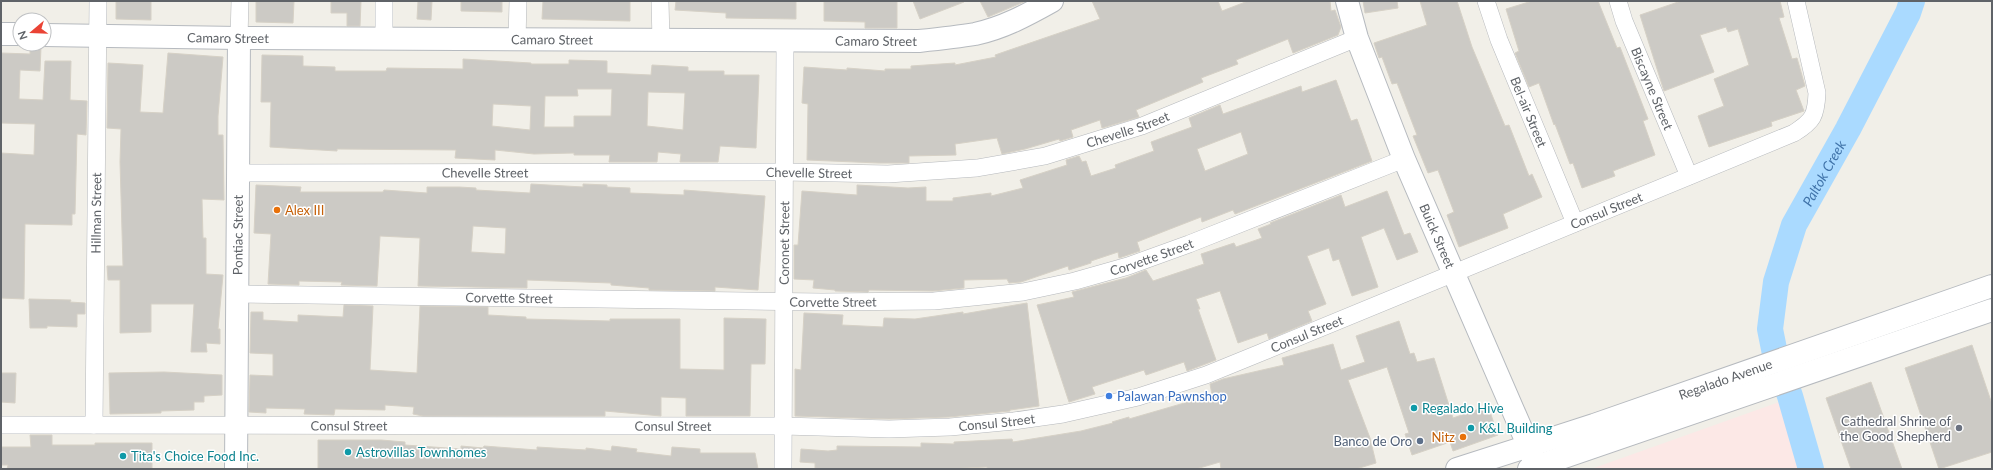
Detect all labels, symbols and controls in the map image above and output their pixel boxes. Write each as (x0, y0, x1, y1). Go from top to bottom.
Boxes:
north arrow (12, 12, 52, 52)
text: N (15, 29, 30, 42)
street label: Camaro Street (187, 29, 269, 46)
street label: Camaro Street (511, 31, 593, 48)
street label: Camaro Street (835, 33, 917, 49)
street label: Biscayne Street (1628, 45, 1677, 132)
street label: Bel-air Street (1507, 74, 1551, 150)
street label: Chevelle Street (1084, 108, 1172, 151)
water label: Paltok Creek (1798, 137, 1849, 209)
street label: Chevelle Street (442, 164, 529, 181)
street label: Chevelle Street (766, 164, 853, 181)
street label: Hillman Street (88, 172, 104, 254)
street label: Consul Street (1568, 188, 1645, 232)
street label: Pontiac Street (229, 194, 246, 275)
street label: Coronet Street (776, 201, 792, 285)
street label: Buick Street (1416, 201, 1459, 271)
place label: Alex III (285, 202, 324, 218)
marker: Alex III (272, 205, 282, 215)
street label: Corvette Street (1108, 235, 1196, 279)
street label: Corvette Street (465, 289, 553, 306)
street label: Corvette Street (789, 294, 877, 310)
street label: Consul Street (1268, 312, 1346, 356)
street label: Regalado Avenue (1676, 355, 1774, 403)
place label: Palawan Pawnshop (1117, 388, 1227, 404)
marker: Palawan Pawnshop (1104, 391, 1114, 401)
place label: Regalado Hive (1422, 400, 1504, 416)
marker: Regalado Hive (1409, 403, 1419, 413)
street label: Consul Street (958, 410, 1036, 434)
place label: Cathedral Shrine of the Good Shepherd (1840, 413, 1951, 444)
street label: Consul Street (311, 417, 388, 433)
street label: Consul Street (635, 418, 712, 434)
place label: K&L Building (1479, 420, 1553, 436)
marker: K&L Building (1466, 423, 1476, 433)
marker: Cathedral Shrine of the Good Shepherd (1954, 423, 1964, 433)
place label: Nitz (1432, 429, 1455, 445)
marker: Nitz (1458, 432, 1468, 442)
place label: Banco de Oro (1334, 433, 1412, 449)
marker: Banco de Oro (1415, 436, 1425, 446)
place label: Astrovillas Townhomes (356, 444, 487, 460)
marker: Astrovillas Townhomes (343, 447, 353, 457)
place label: Tita's Choice Food Inc. (131, 448, 259, 464)
marker: Tita's Choice Food Inc. (118, 451, 128, 461)

